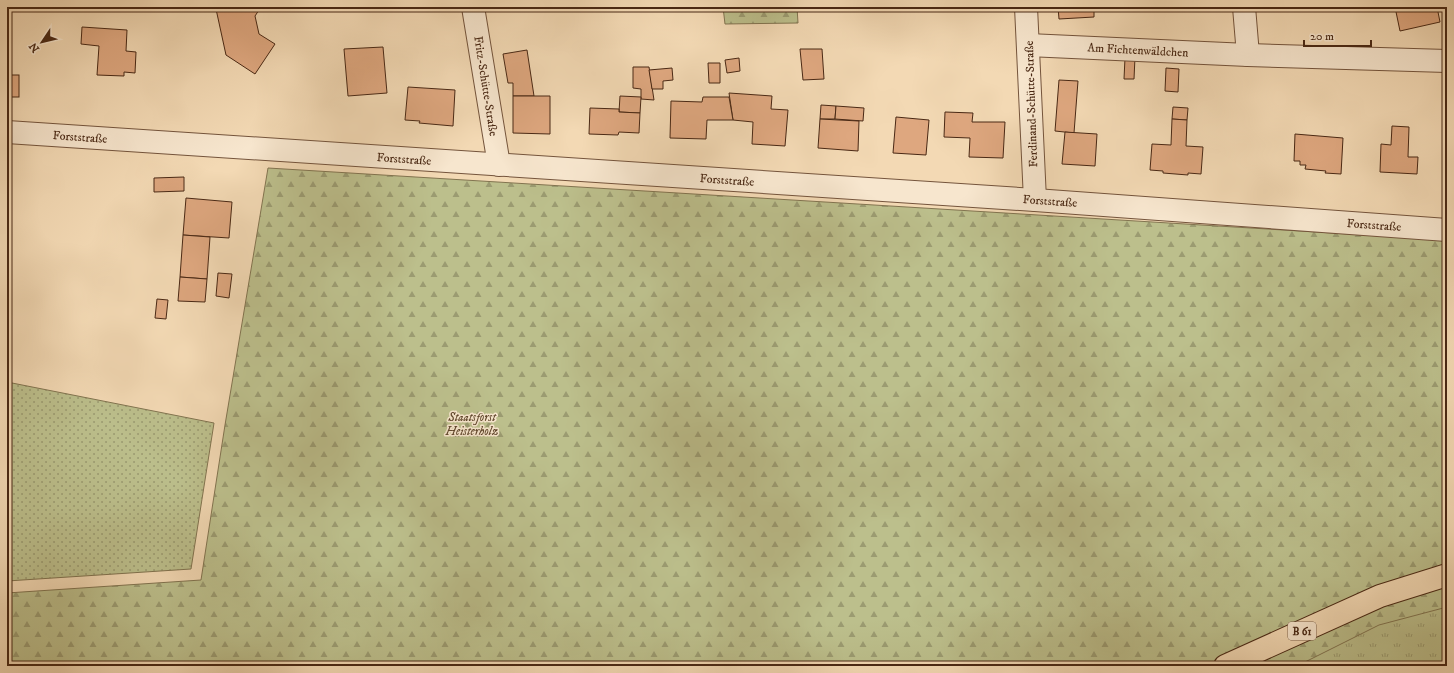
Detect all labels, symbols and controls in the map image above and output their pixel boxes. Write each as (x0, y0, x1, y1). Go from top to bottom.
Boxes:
north arrow (22, 22, 62, 62)
scale bar (1304, 22, 1371, 48)
text: 20 m (1310, 29, 1334, 44)
street label: Fritz-Schütte-Straße (470, 35, 501, 137)
text: N (26, 39, 43, 55)
street label: Ferdinand-Schütte-Straße (1022, 40, 1041, 168)
street label: Am Fichtenwäldchen (1087, 40, 1190, 61)
street label: Forststraße (52, 128, 108, 147)
street label: Forststraße (376, 150, 432, 169)
street label: Forststraße (699, 171, 755, 190)
street label: Forststraße (1022, 192, 1078, 211)
street label: Forststraße (1346, 216, 1402, 235)
park label: Staatsforst Heisterholz (445, 410, 498, 439)
road number: B 61 (1288, 622, 1316, 640)

